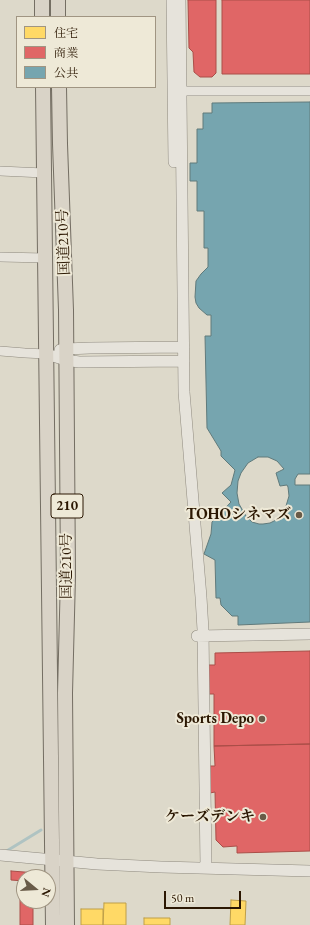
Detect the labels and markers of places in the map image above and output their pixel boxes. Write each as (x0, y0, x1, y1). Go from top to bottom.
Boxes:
place label: TOHOシネマズ (186, 506, 291, 524)
marker: TOHOシネマズ (294, 510, 304, 520)
place label: Sports Depo (176, 710, 254, 728)
marker: Sports Depo (257, 714, 267, 724)
place label: ケーズデンキ (165, 808, 255, 826)
marker: ケーズデンキ (258, 812, 268, 822)

